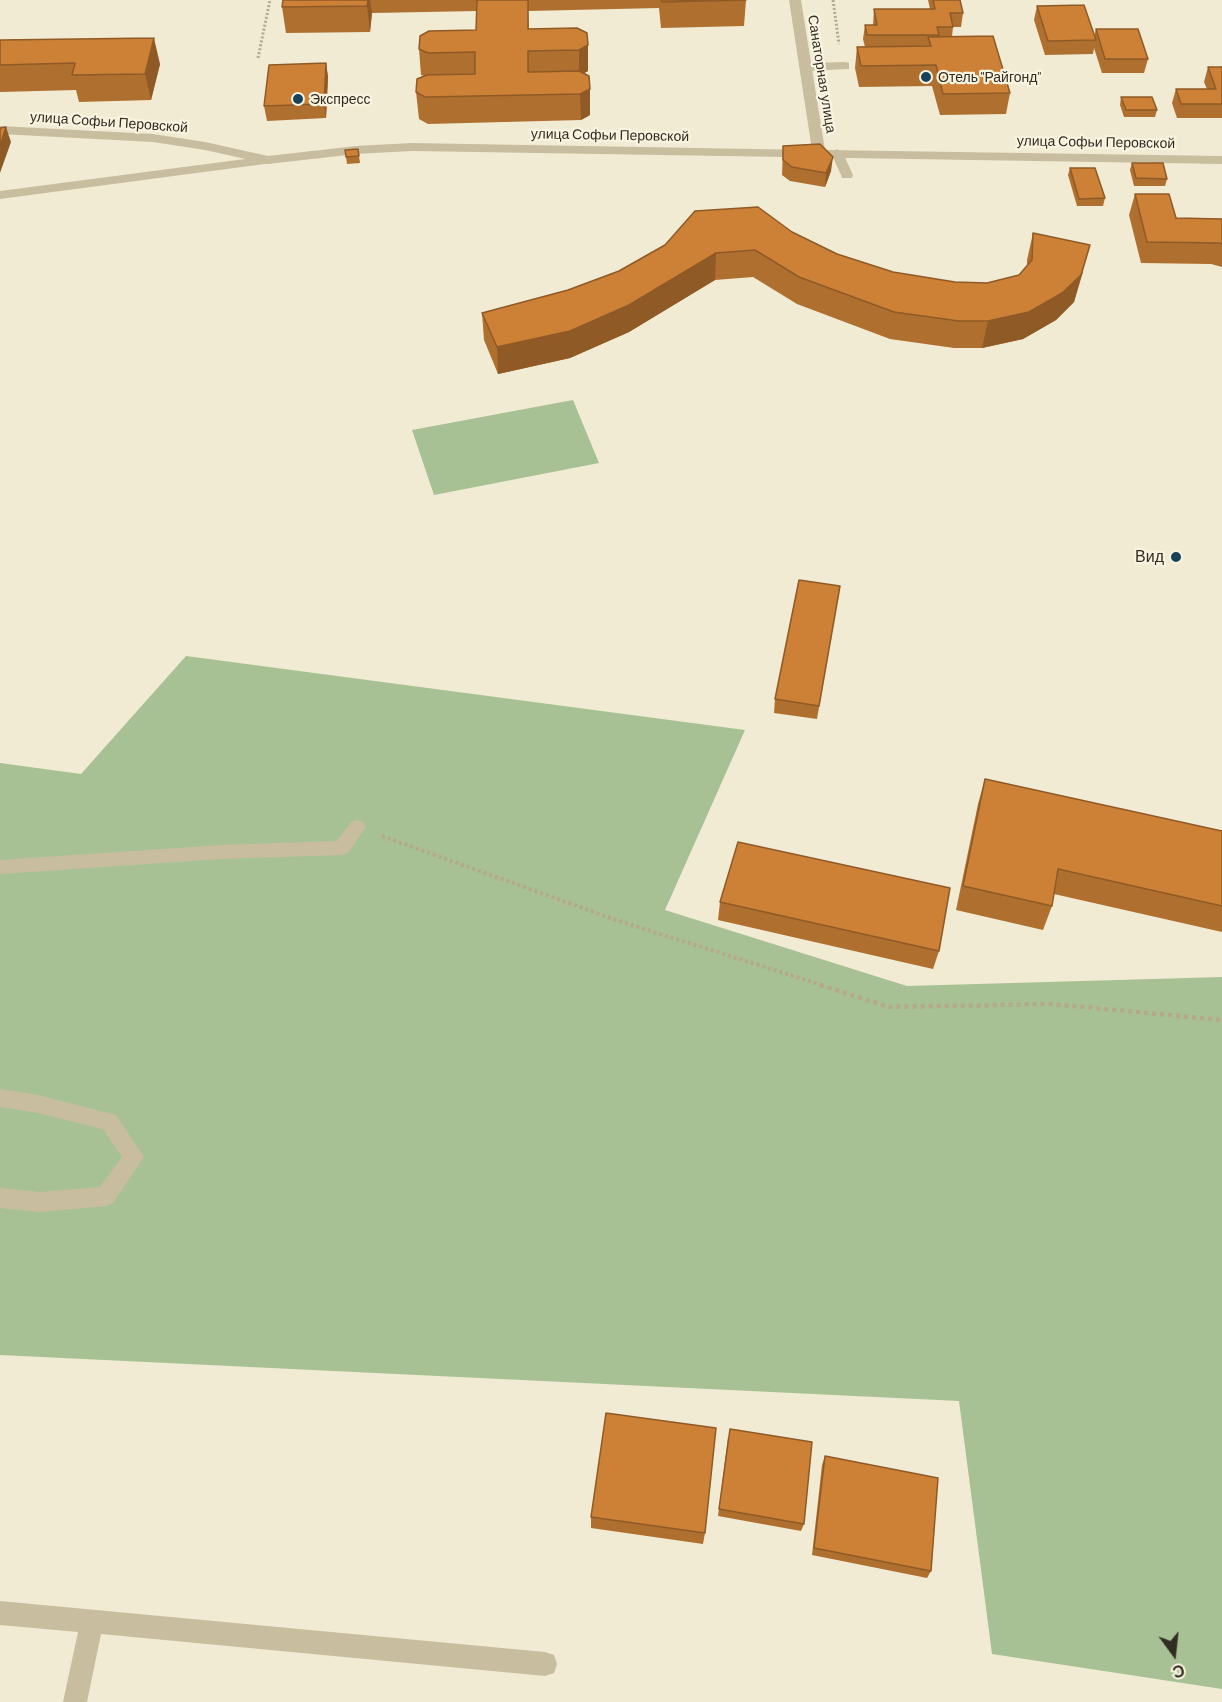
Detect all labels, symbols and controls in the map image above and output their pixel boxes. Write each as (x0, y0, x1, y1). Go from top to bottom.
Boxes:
street label: Санаторная улица (804, 14, 840, 134)
place label: Отель "Райгонд" (938, 69, 1041, 85)
marker: Отель "Райгонд" (919, 70, 933, 84)
place label: Экспресс (310, 91, 370, 107)
marker: Экспресс (291, 92, 305, 106)
street label: улица Софьи Перовской (30, 108, 188, 136)
street label: улица Софьи Перовской (531, 125, 689, 145)
street label: улица Софьи Перовской (1017, 132, 1175, 152)
place label: Вид (1135, 547, 1164, 567)
marker: Вид (1169, 550, 1183, 564)
north arrow (1144, 1624, 1204, 1684)
text: С (1171, 1661, 1187, 1683)

